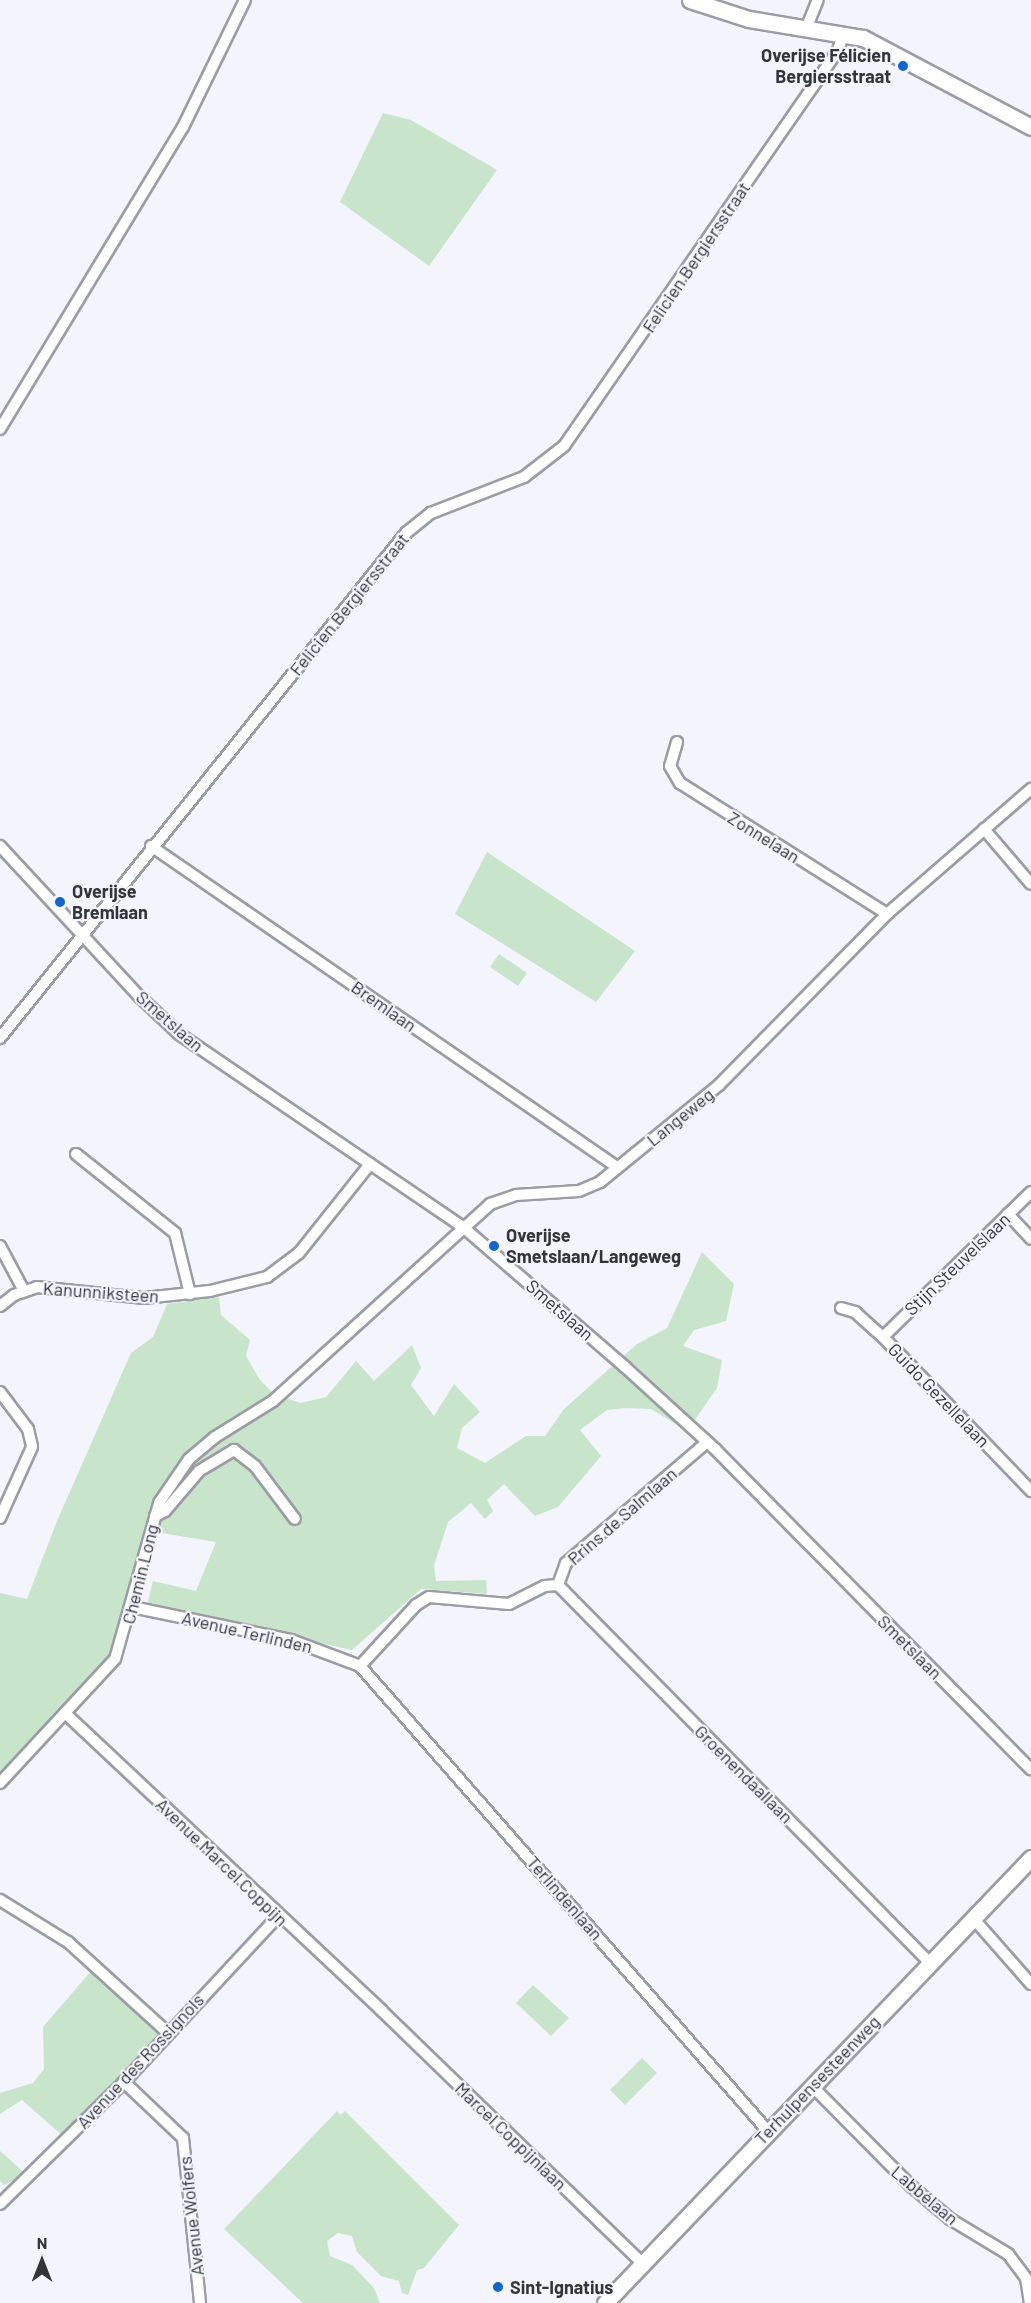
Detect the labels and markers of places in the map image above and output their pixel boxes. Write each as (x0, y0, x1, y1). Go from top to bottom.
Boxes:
place label: Overijse Félicien Bergiersstraat (761, 45, 891, 88)
marker: Overijse Félicien Bergiersstraat (896, 59, 910, 73)
place label: Overijse Bremlaan (72, 881, 148, 924)
marker: Overijse Bremlaan (53, 895, 67, 909)
place label: Overijse Smetslaan/Langeweg (506, 1225, 681, 1268)
marker: Overijse Smetslaan/Langeweg (487, 1239, 501, 1253)
place label: Sint-Ignatius (510, 2276, 613, 2298)
marker: Sint-Ignatius (491, 2280, 505, 2294)

